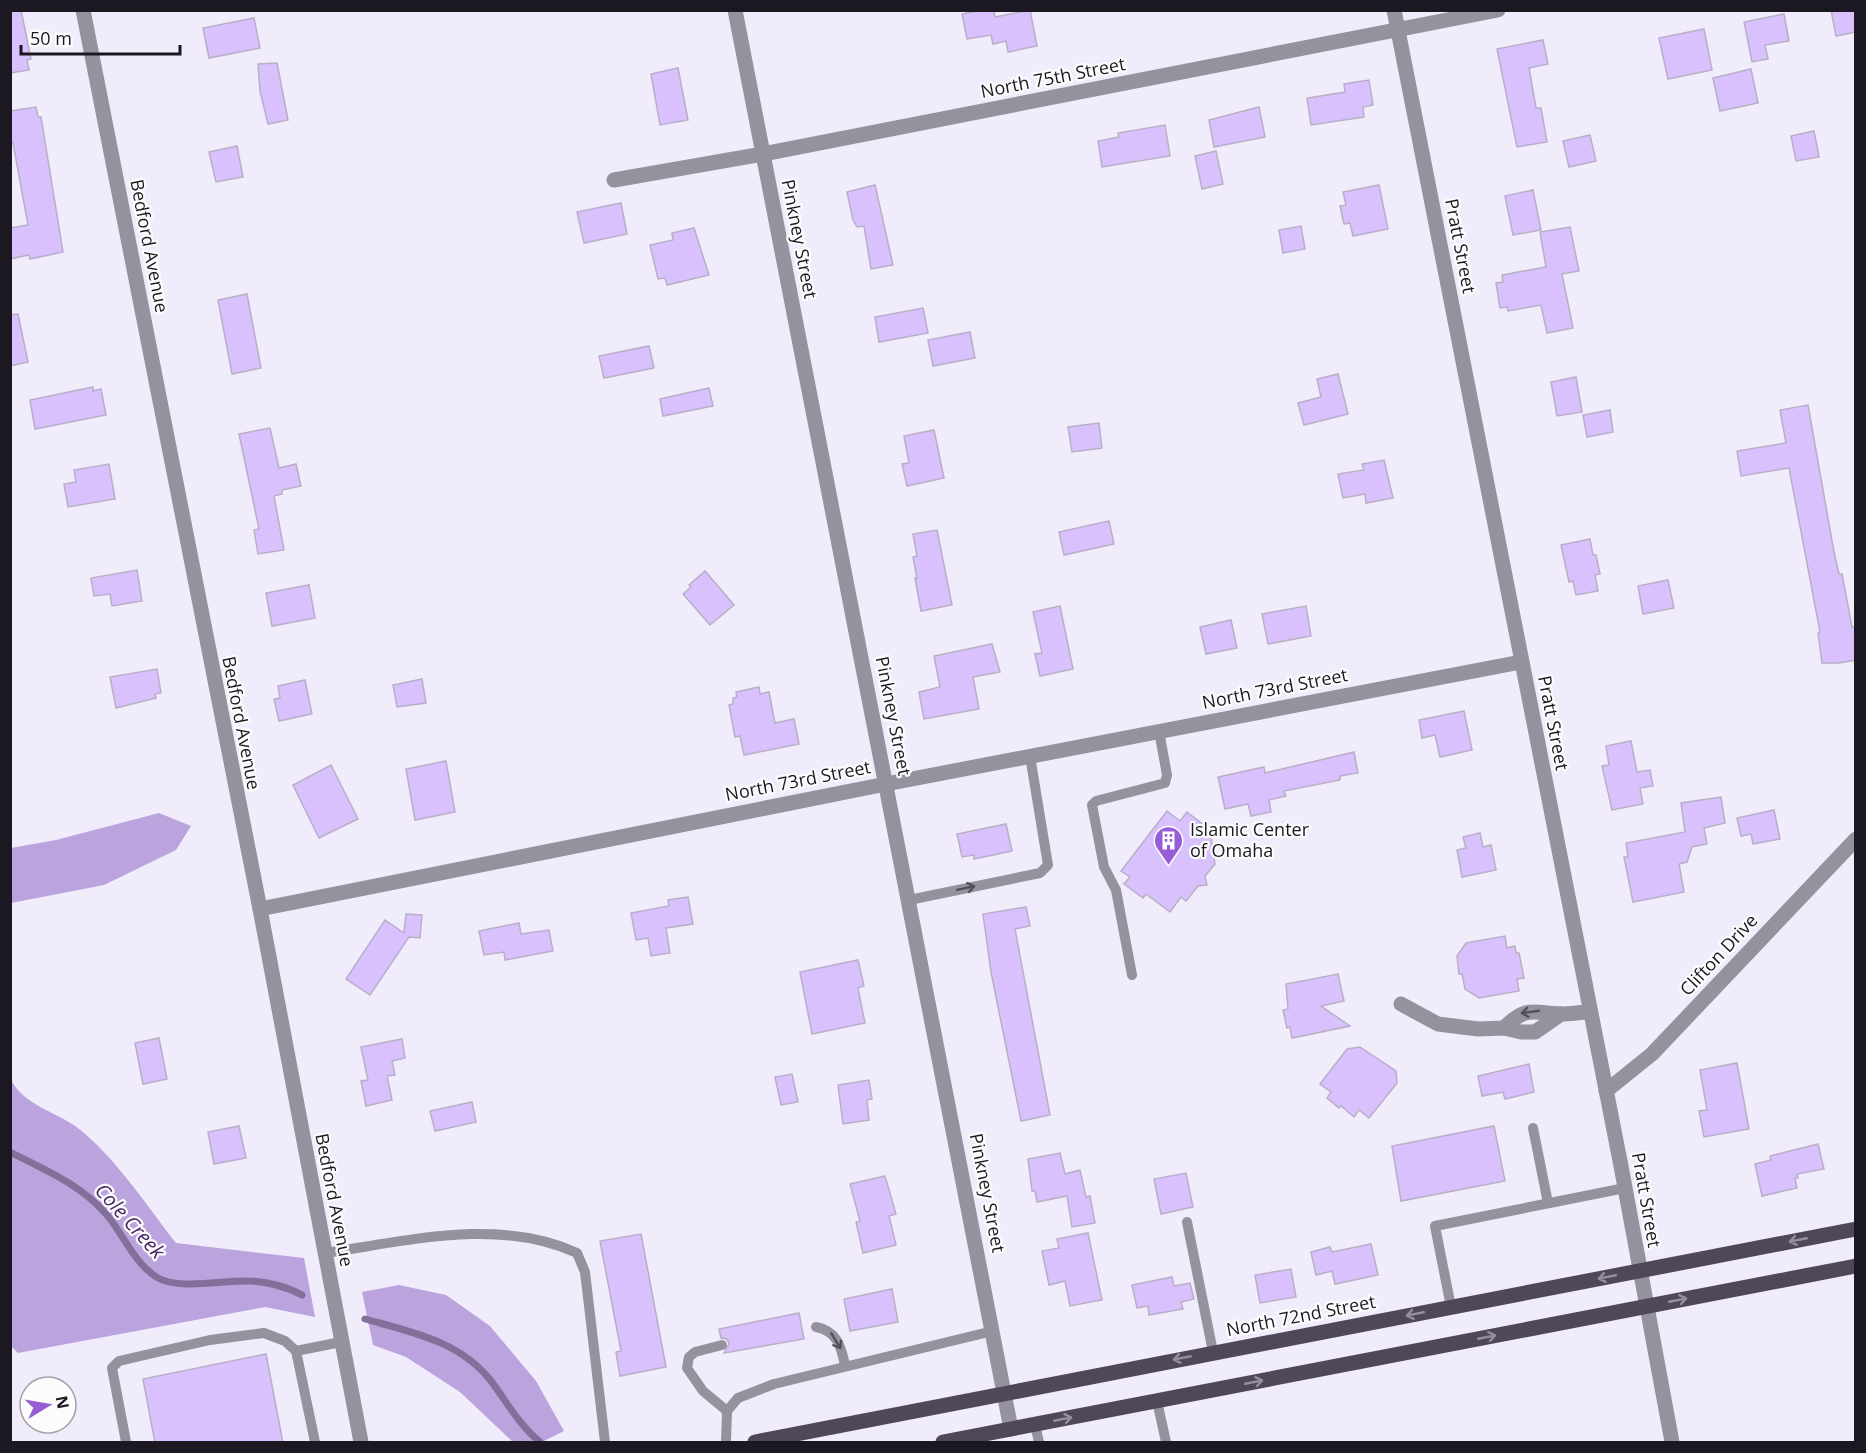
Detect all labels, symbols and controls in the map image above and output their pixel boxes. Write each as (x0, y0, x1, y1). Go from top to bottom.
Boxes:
scale bar (21, 18, 180, 56)
text: 50 m (30, 26, 72, 50)
street label: North 75th Street (978, 51, 1127, 103)
street label: Bedford Avenue (125, 177, 175, 315)
street label: Pinkney Street (777, 177, 823, 300)
street label: Pratt Street (1440, 196, 1482, 295)
street label: Bedford Avenue (217, 654, 267, 792)
street label: Pinkney Street (871, 654, 917, 777)
street label: North 73rd Street (1200, 662, 1350, 714)
street label: Pratt Street (1533, 673, 1575, 772)
street label: North 73rd Street (723, 754, 873, 806)
place label: Islamic Center of Omaha (1190, 817, 1310, 862)
building icon: Islamic Center of Omaha (1153, 824, 1185, 866)
one-way arrow (956, 882, 975, 893)
street label: Clifton Drive (1674, 908, 1762, 1000)
one-way arrow (1521, 1007, 1540, 1018)
street label: Bedford Avenue (310, 1131, 360, 1269)
street label: Pinkney Street (965, 1131, 1011, 1254)
street label: Pratt Street (1627, 1150, 1667, 1249)
water label: Cole Creek (89, 1177, 172, 1265)
one-way arrow (1789, 1235, 1808, 1246)
one-way arrow (1597, 1272, 1617, 1283)
street label: North 72nd Street (1224, 1289, 1377, 1341)
one-way arrow (1668, 1294, 1687, 1305)
one-way arrow (1406, 1309, 1425, 1320)
one-way arrow (1476, 1331, 1496, 1342)
one-way arrow (830, 1332, 842, 1349)
one-way arrow (1173, 1353, 1193, 1364)
north arrow (18, 1375, 78, 1435)
one-way arrow (1244, 1376, 1263, 1387)
text: N (51, 1394, 75, 1411)
one-way arrow (1052, 1413, 1072, 1424)

